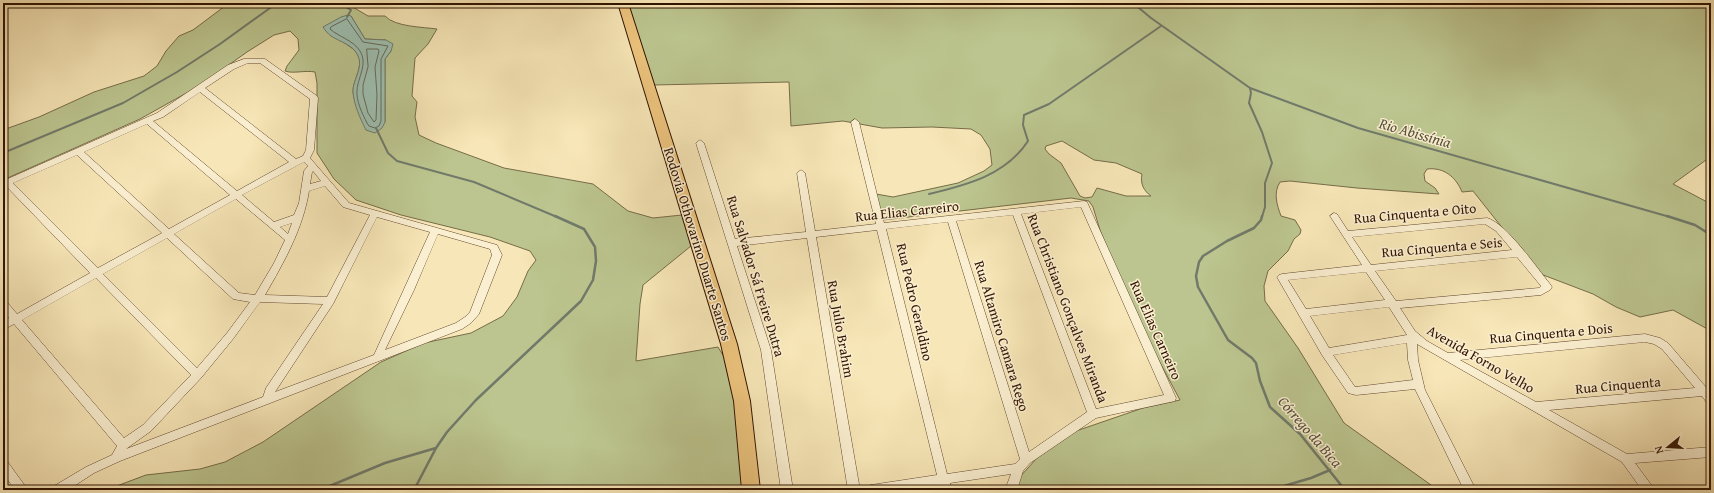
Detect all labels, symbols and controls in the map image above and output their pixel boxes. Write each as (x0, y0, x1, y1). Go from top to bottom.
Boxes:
water label: Rio Abissínia (1376, 112, 1454, 153)
street label: Rodovia Othovarino Duarte Santos (659, 145, 737, 343)
street label: Rua Salvador Sá Freire Dutra (722, 193, 790, 359)
street label: Rua Elias Carreiro (854, 196, 960, 226)
street label: Rua Cinquenta e Oito (1353, 198, 1477, 228)
street label: Rua Christiano Gonçalves Miranda (1023, 211, 1114, 406)
street label: Rua Cinquenta e Seis (1381, 232, 1503, 262)
street label: Rua Pedro Geraldino (892, 241, 938, 363)
street label: Rua Altamiro Camara Rego (970, 258, 1034, 414)
street label: Rua Elias Carneiro (1125, 277, 1187, 383)
street label: Rua Julio Brahim (823, 279, 860, 380)
street label: Rua Cinquenta e Dois (1489, 318, 1613, 348)
street label: Avenida Forno Velho (1424, 320, 1538, 398)
street label: Rua Cinquenta (1574, 371, 1662, 399)
water label: Córrego da Bica (1273, 391, 1347, 472)
north arrow (1648, 427, 1688, 467)
text: N (1650, 444, 1667, 456)

